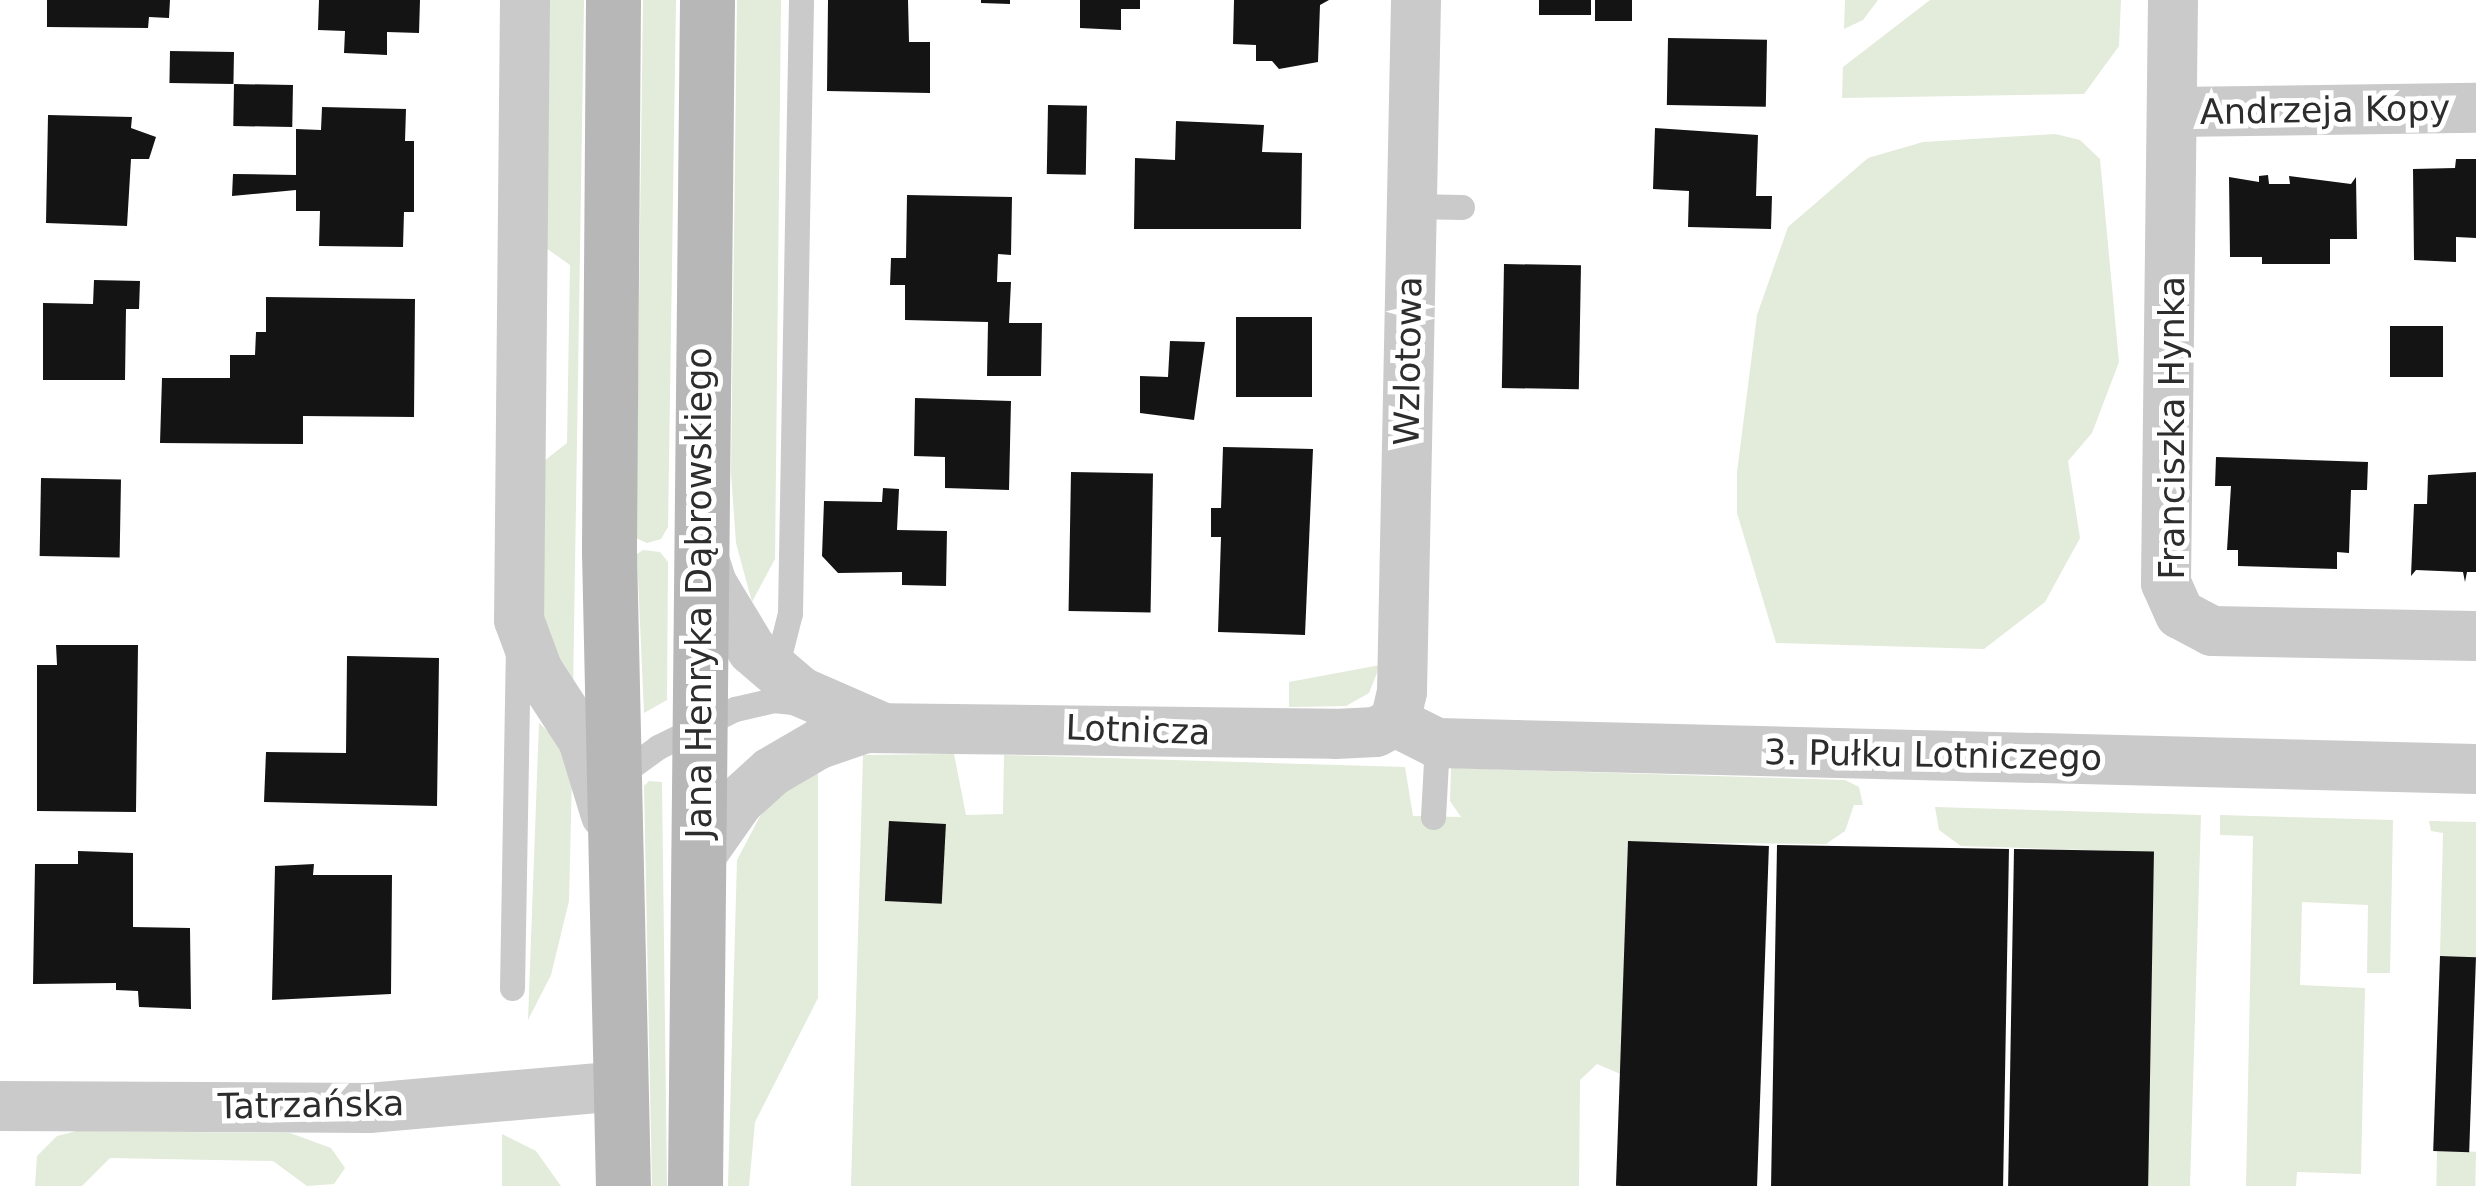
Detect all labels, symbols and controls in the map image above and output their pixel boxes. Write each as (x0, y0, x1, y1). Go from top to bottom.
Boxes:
street label: Andrzeja Kopy (2199, 87, 2451, 133)
street label: Wzlotowa (1386, 276, 1430, 446)
street label: Franciszka Hynka (2151, 276, 2193, 580)
street label: Jana Henryka Dąbrowskiego (678, 347, 720, 839)
street label: Lotnicza (1065, 706, 1211, 754)
street label: 3. Pułku Lotniczego (1763, 731, 2103, 779)
street label: Tatrzańska (217, 1082, 405, 1128)

